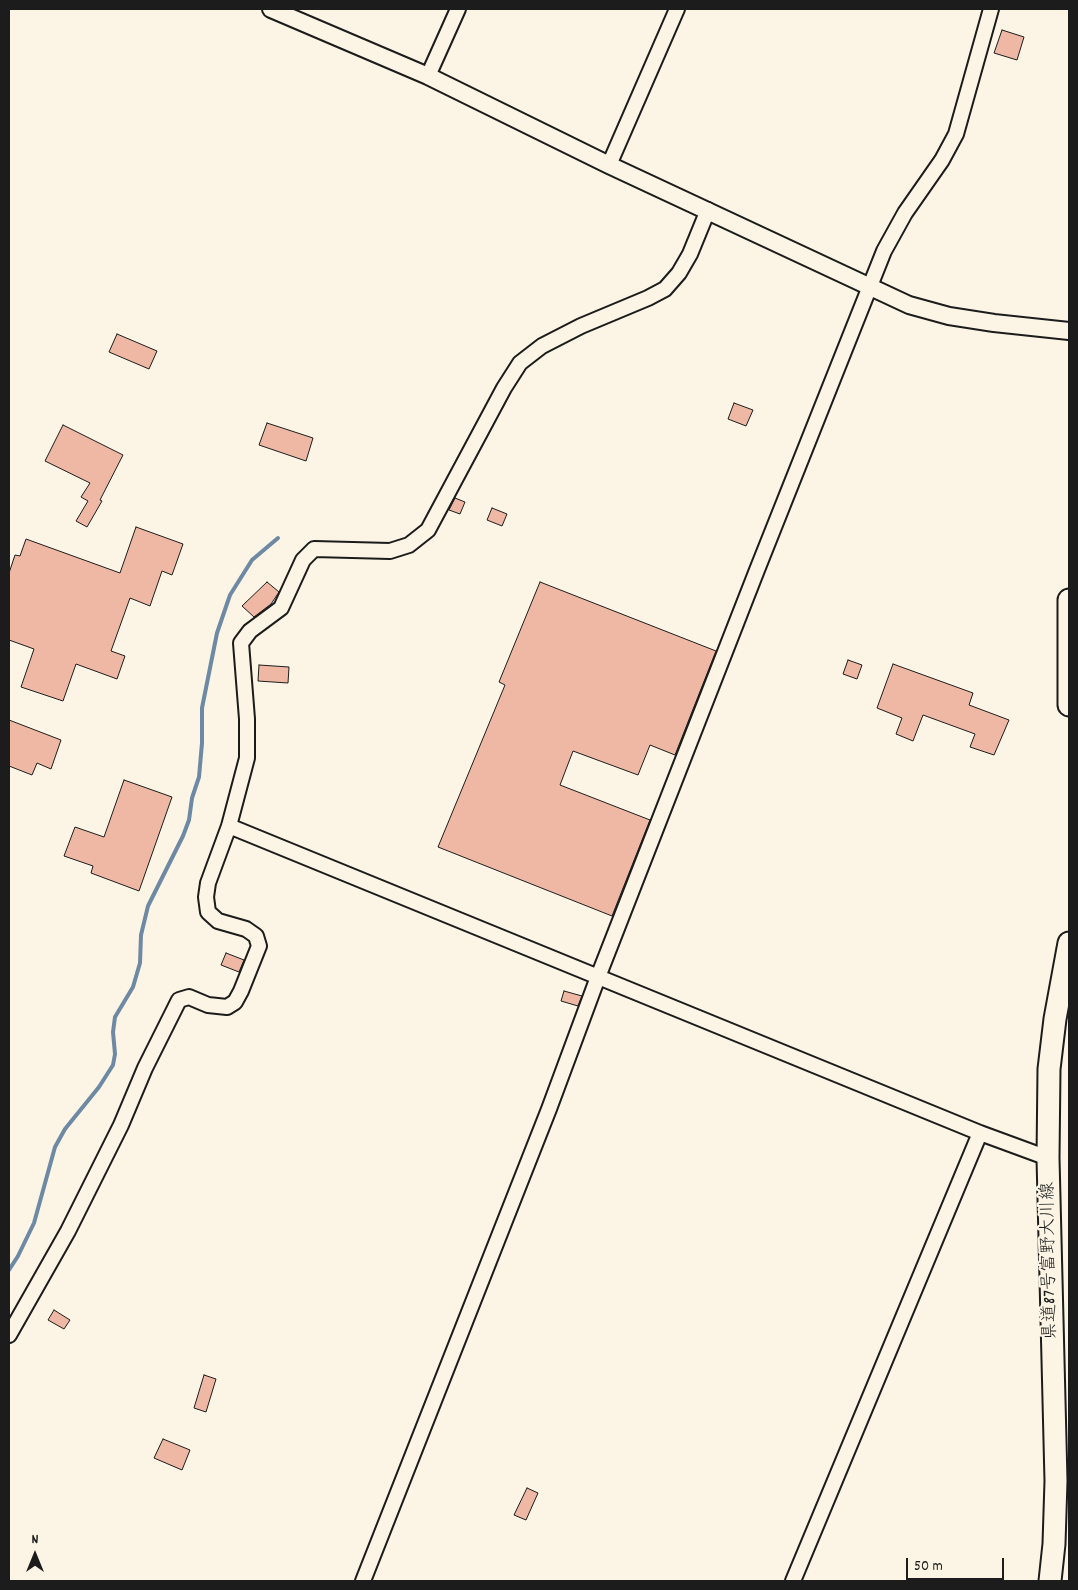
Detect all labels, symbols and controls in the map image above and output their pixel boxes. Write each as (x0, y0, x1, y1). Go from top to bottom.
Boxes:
street label: 県道87号富野大川線 (1039, 1182, 1063, 1340)
north arrow (10, 1530, 60, 1580)
text: N (32, 1530, 38, 1550)
scale bar (908, 1548, 1006, 1580)
text: 50 m (914, 1556, 943, 1578)

